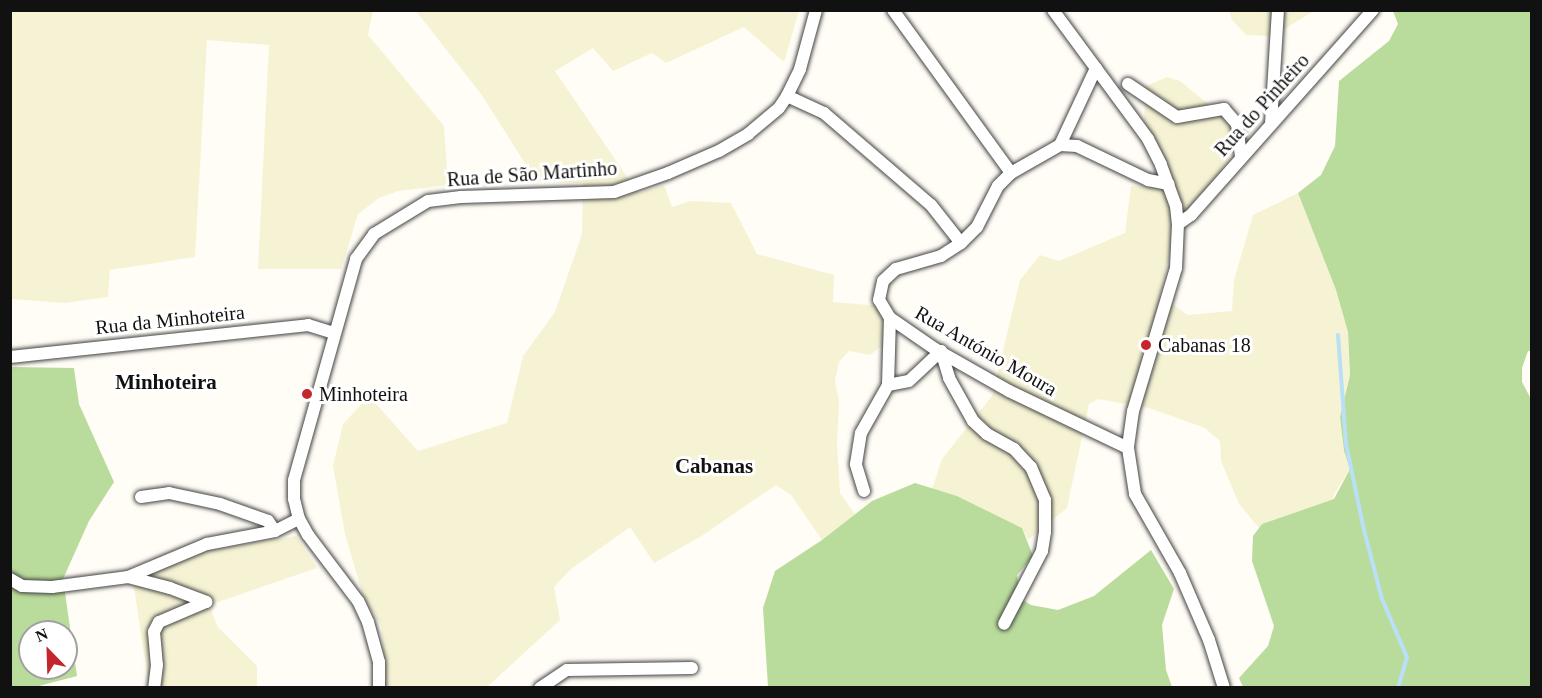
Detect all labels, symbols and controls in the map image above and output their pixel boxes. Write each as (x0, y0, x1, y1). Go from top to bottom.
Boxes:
street label: Rua do Pinheiro (1210, 49, 1314, 161)
street label: Rua de São Martinho (446, 156, 618, 192)
street label: Rua da Minhoteira (94, 300, 246, 340)
street label: Rua António Moura (910, 300, 1062, 402)
place label: Cabanas 18 (1158, 333, 1251, 357)
marker: Cabanas 18 (1139, 338, 1153, 352)
district label: Minhoteira (115, 369, 217, 395)
place label: Minhoteira (319, 382, 408, 406)
marker: Minhoteira (300, 387, 314, 401)
district label: Cabanas (675, 453, 753, 479)
north arrow (18, 620, 78, 680)
text: N (33, 625, 50, 645)

